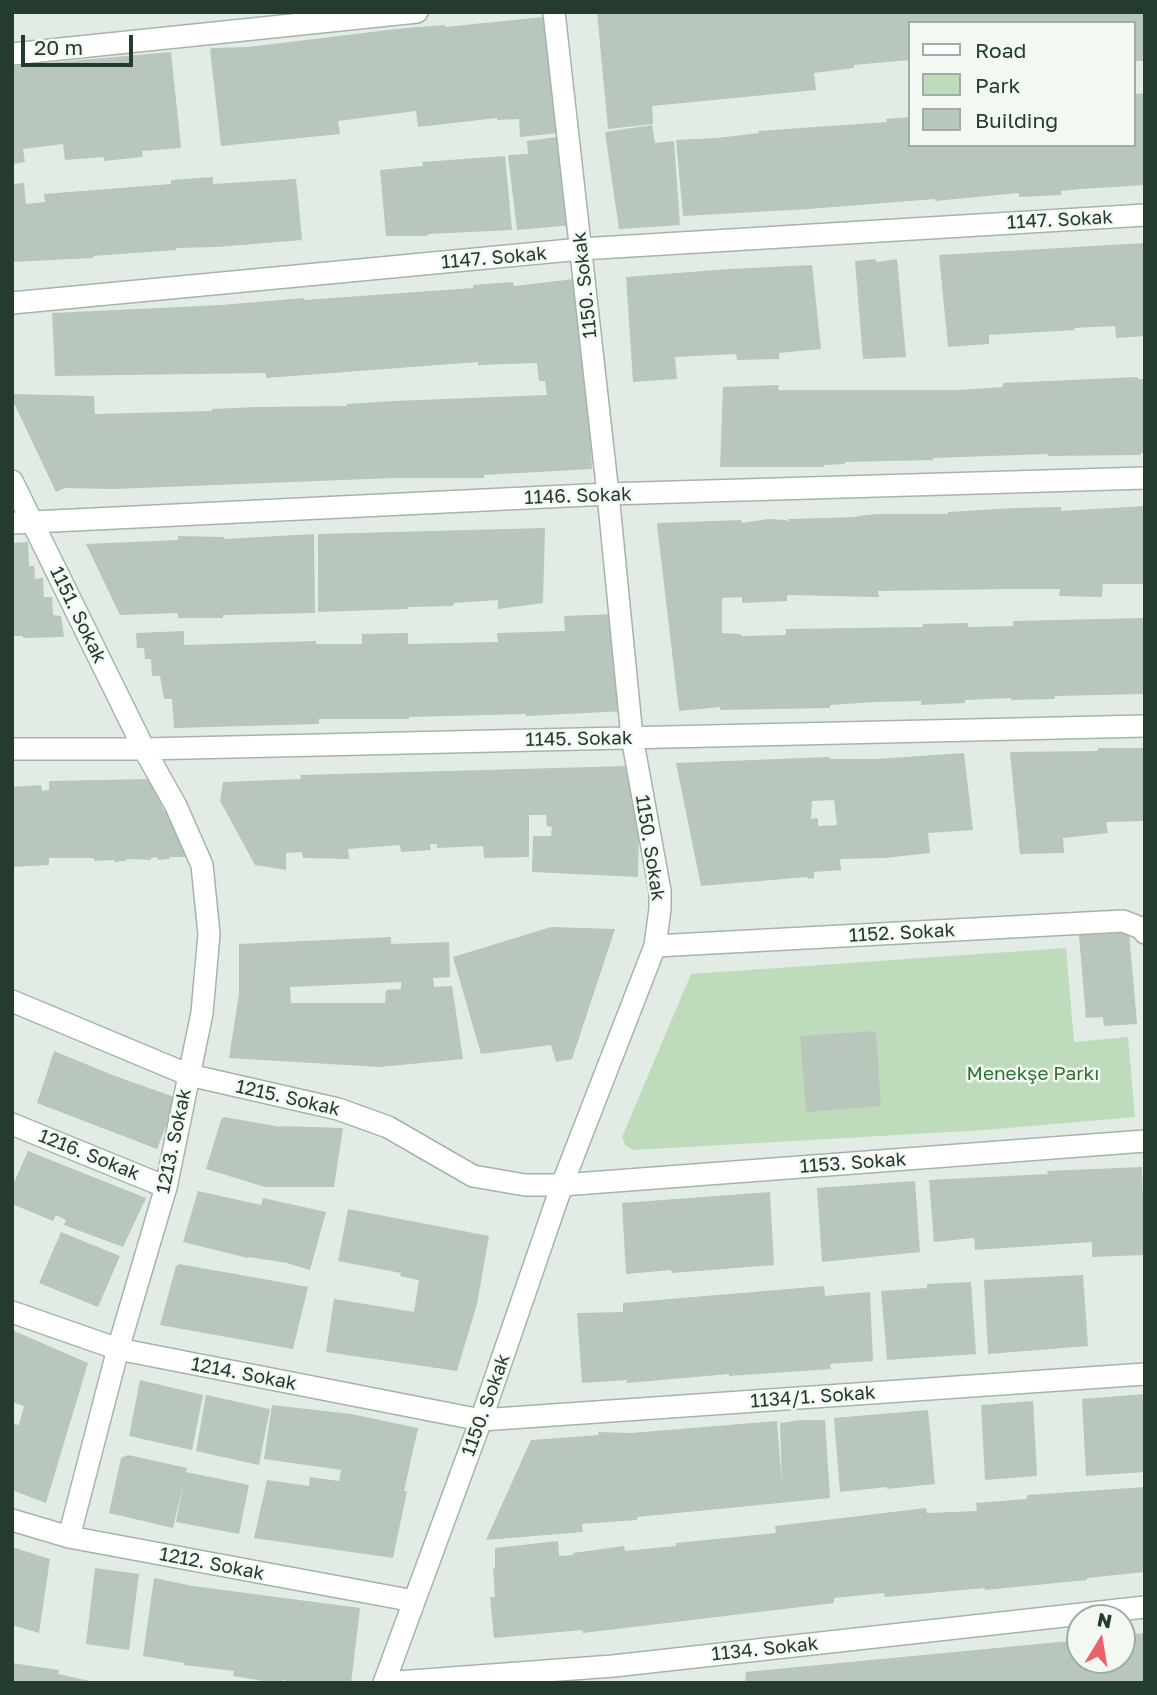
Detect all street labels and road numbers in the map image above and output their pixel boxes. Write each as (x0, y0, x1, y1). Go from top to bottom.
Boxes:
street label: 1147. Sokak (1006, 206, 1114, 234)
street label: 1150. Sokak (568, 230, 602, 340)
street label: 1147. Sokak (440, 242, 548, 274)
street label: 1146. Sokak (524, 483, 632, 509)
street label: 1151. Sokak (45, 563, 111, 667)
street label: 1145. Sokak (525, 727, 633, 751)
street label: 1150. Sokak (630, 793, 670, 903)
street label: 1152. Sokak (848, 919, 956, 947)
street label: 1215. Sokak (234, 1075, 342, 1121)
street label: 1213. Sokak (152, 1086, 196, 1196)
street label: 1216. Sokak (35, 1124, 143, 1186)
street label: 1153. Sokak (799, 1148, 907, 1178)
street label: 1150. Sokak (457, 1351, 515, 1459)
street label: 1214. Sokak (189, 1353, 299, 1395)
street label: 1134/1. Sokak (750, 1381, 876, 1413)
street label: 1212. Sokak (158, 1543, 266, 1585)
street label: 1134. Sokak (711, 1632, 819, 1666)

